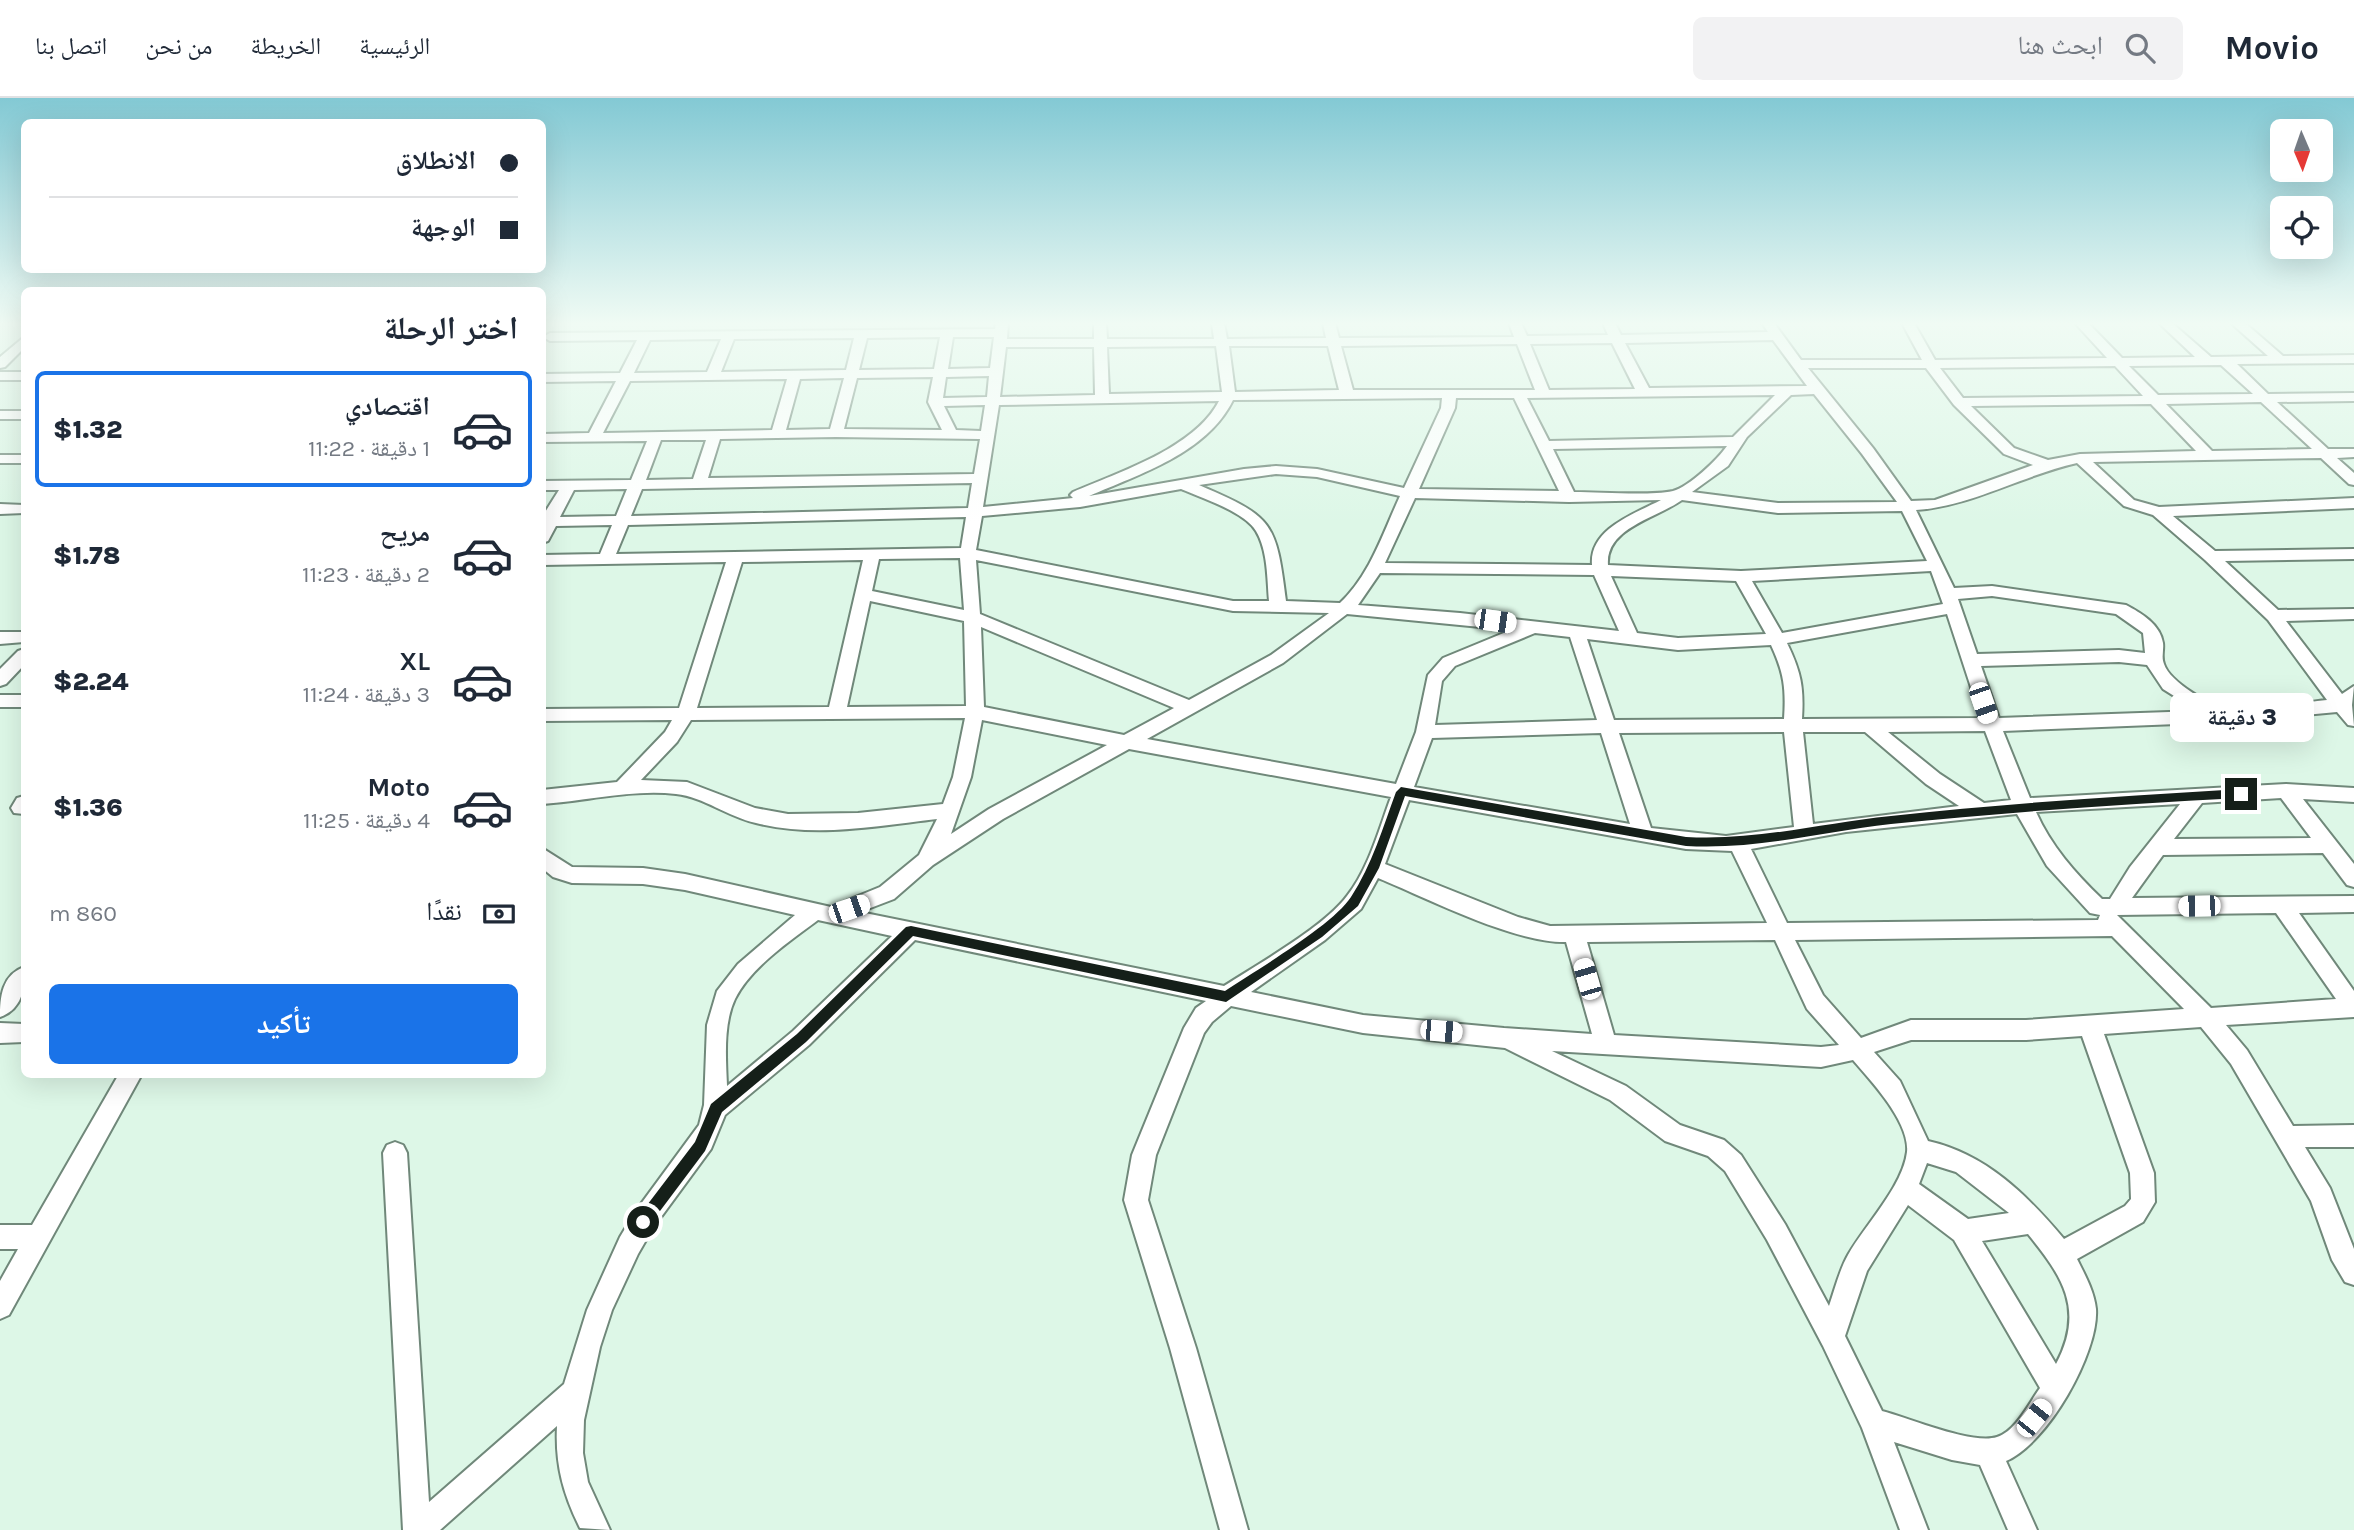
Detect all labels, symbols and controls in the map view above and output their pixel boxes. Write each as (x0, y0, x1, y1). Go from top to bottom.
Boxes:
search box (1693, 17, 2183, 80)
icon: search (2121, 29, 2159, 67)
text: Movio (2225, 29, 2319, 67)
text: ابحث هنا (2017, 30, 2103, 61)
text: اتصل بنا (35, 32, 107, 60)
text: من نحن (145, 32, 213, 60)
text: الخريطة (251, 32, 321, 60)
text: الرئيسية (359, 32, 430, 60)
north arrow (2270, 119, 2333, 182)
map controls (2270, 119, 2333, 259)
text: الانطلاق (396, 145, 476, 176)
button: locate (2270, 196, 2333, 259)
text: الوجهة (411, 212, 476, 243)
text: اختر الرحلة (384, 310, 518, 347)
text: اقتصادي (345, 391, 430, 422)
icon: car (451, 398, 514, 461)
text: $1.32 (53, 414, 123, 445)
text: 1 دقيقة · 11:22 (308, 435, 430, 462)
text: مريح (380, 517, 430, 548)
icon: car (451, 524, 514, 587)
text: $1.78 (53, 540, 120, 571)
text: 2 دقيقة · 11:23 (302, 561, 430, 588)
car (1473, 608, 1518, 634)
text: XL (399, 646, 430, 677)
icon: car (451, 650, 514, 713)
text: $2.24 (53, 666, 128, 697)
car (1967, 680, 2000, 726)
text: 3 دقيقة · 11:24 (302, 681, 430, 708)
callout: 3 دقيقة (2169, 692, 2313, 742)
text: 3 دقيقة (2207, 704, 2277, 731)
text: Moto (368, 772, 430, 803)
icon: car (451, 776, 514, 839)
route end (2225, 778, 2257, 810)
text: $1.36 (53, 792, 123, 823)
text: 4 دقيقة · 11:25 (303, 807, 430, 834)
car (826, 892, 873, 926)
icon: cash (480, 895, 518, 933)
car (2178, 895, 2221, 917)
text: نقدًا (426, 896, 462, 927)
text: 860 m (49, 900, 117, 927)
car (1572, 956, 1603, 1002)
button: تأكيد (49, 984, 518, 1064)
car (1420, 1019, 1463, 1043)
route start (627, 1206, 659, 1238)
car (2013, 1395, 2056, 1441)

